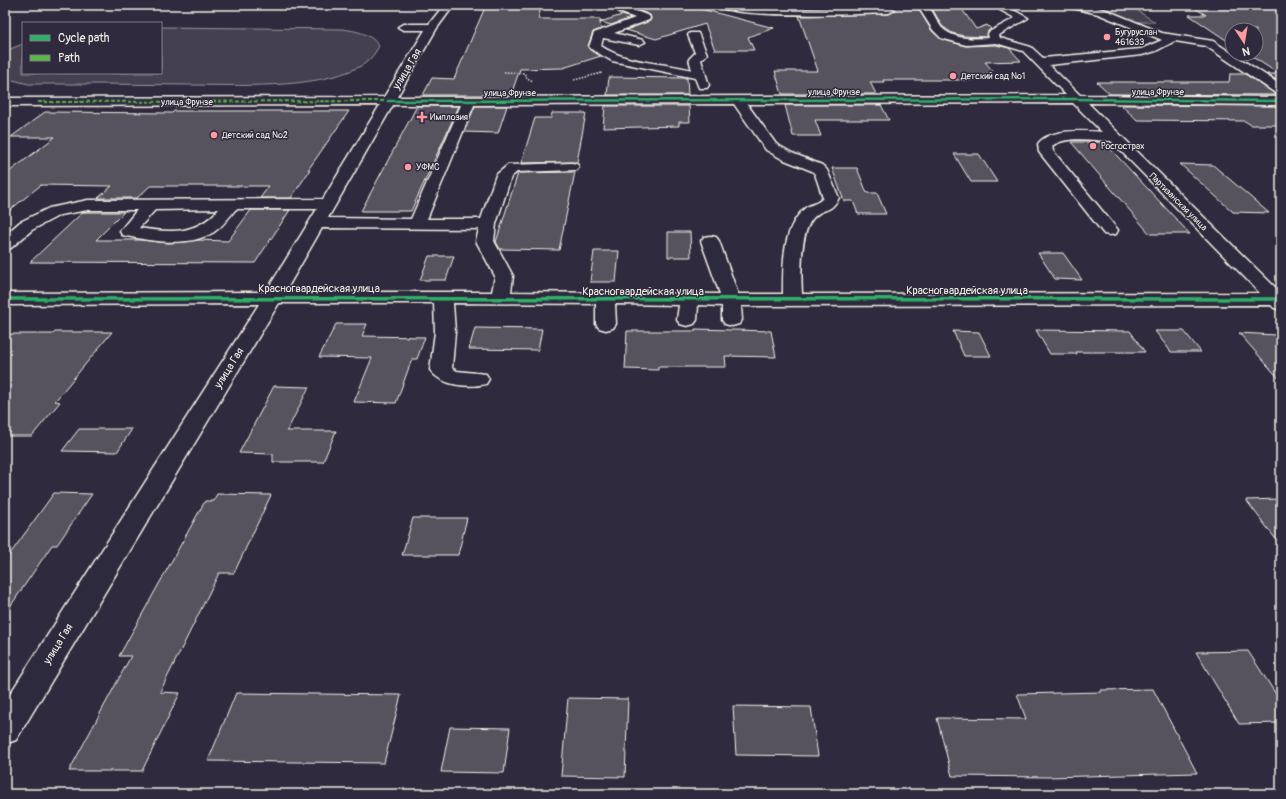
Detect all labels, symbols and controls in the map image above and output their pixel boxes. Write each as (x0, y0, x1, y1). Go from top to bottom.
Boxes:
legend (22, 22, 162, 74)
north arrow (1224, 22, 1264, 62)
place label: Бугуруслан 461633 (1115, 27, 1158, 48)
text: Cycle path (58, 31, 110, 46)
marker: Бугуруслан 461633 (1102, 32, 1112, 42)
text: N (1240, 44, 1251, 59)
street label: улица Гая (389, 46, 424, 93)
text: Path (58, 51, 80, 66)
marker: Детский сад №1 (948, 71, 958, 81)
place label: Детский сад №1 (960, 71, 1025, 82)
street label: улица Фрунзе (807, 87, 860, 98)
street label: улица Фрунзе (1131, 87, 1184, 98)
street label: улица Фрунзе (483, 88, 536, 99)
street label: улица Фрунзе (160, 97, 213, 108)
marker: Имплозия (417, 112, 427, 122)
place label: Имплозия (430, 112, 468, 123)
marker: Детский сад №2 (209, 130, 219, 140)
place label: Детский сад №2 (221, 130, 288, 141)
marker: Росгострах (1088, 141, 1098, 151)
place label: Росгострах (1101, 141, 1145, 152)
marker: УФМС (403, 162, 413, 172)
place label: УФМС (416, 162, 440, 173)
street label: Партизанская улица (1147, 171, 1209, 233)
street label: Красногвардейская улица (258, 282, 380, 295)
street label: Красногвардейская улица (906, 284, 1028, 297)
street label: Красногвардейская улица (582, 285, 704, 298)
street label: улица Гая (211, 345, 247, 392)
street label: улица Гая (40, 621, 76, 668)

